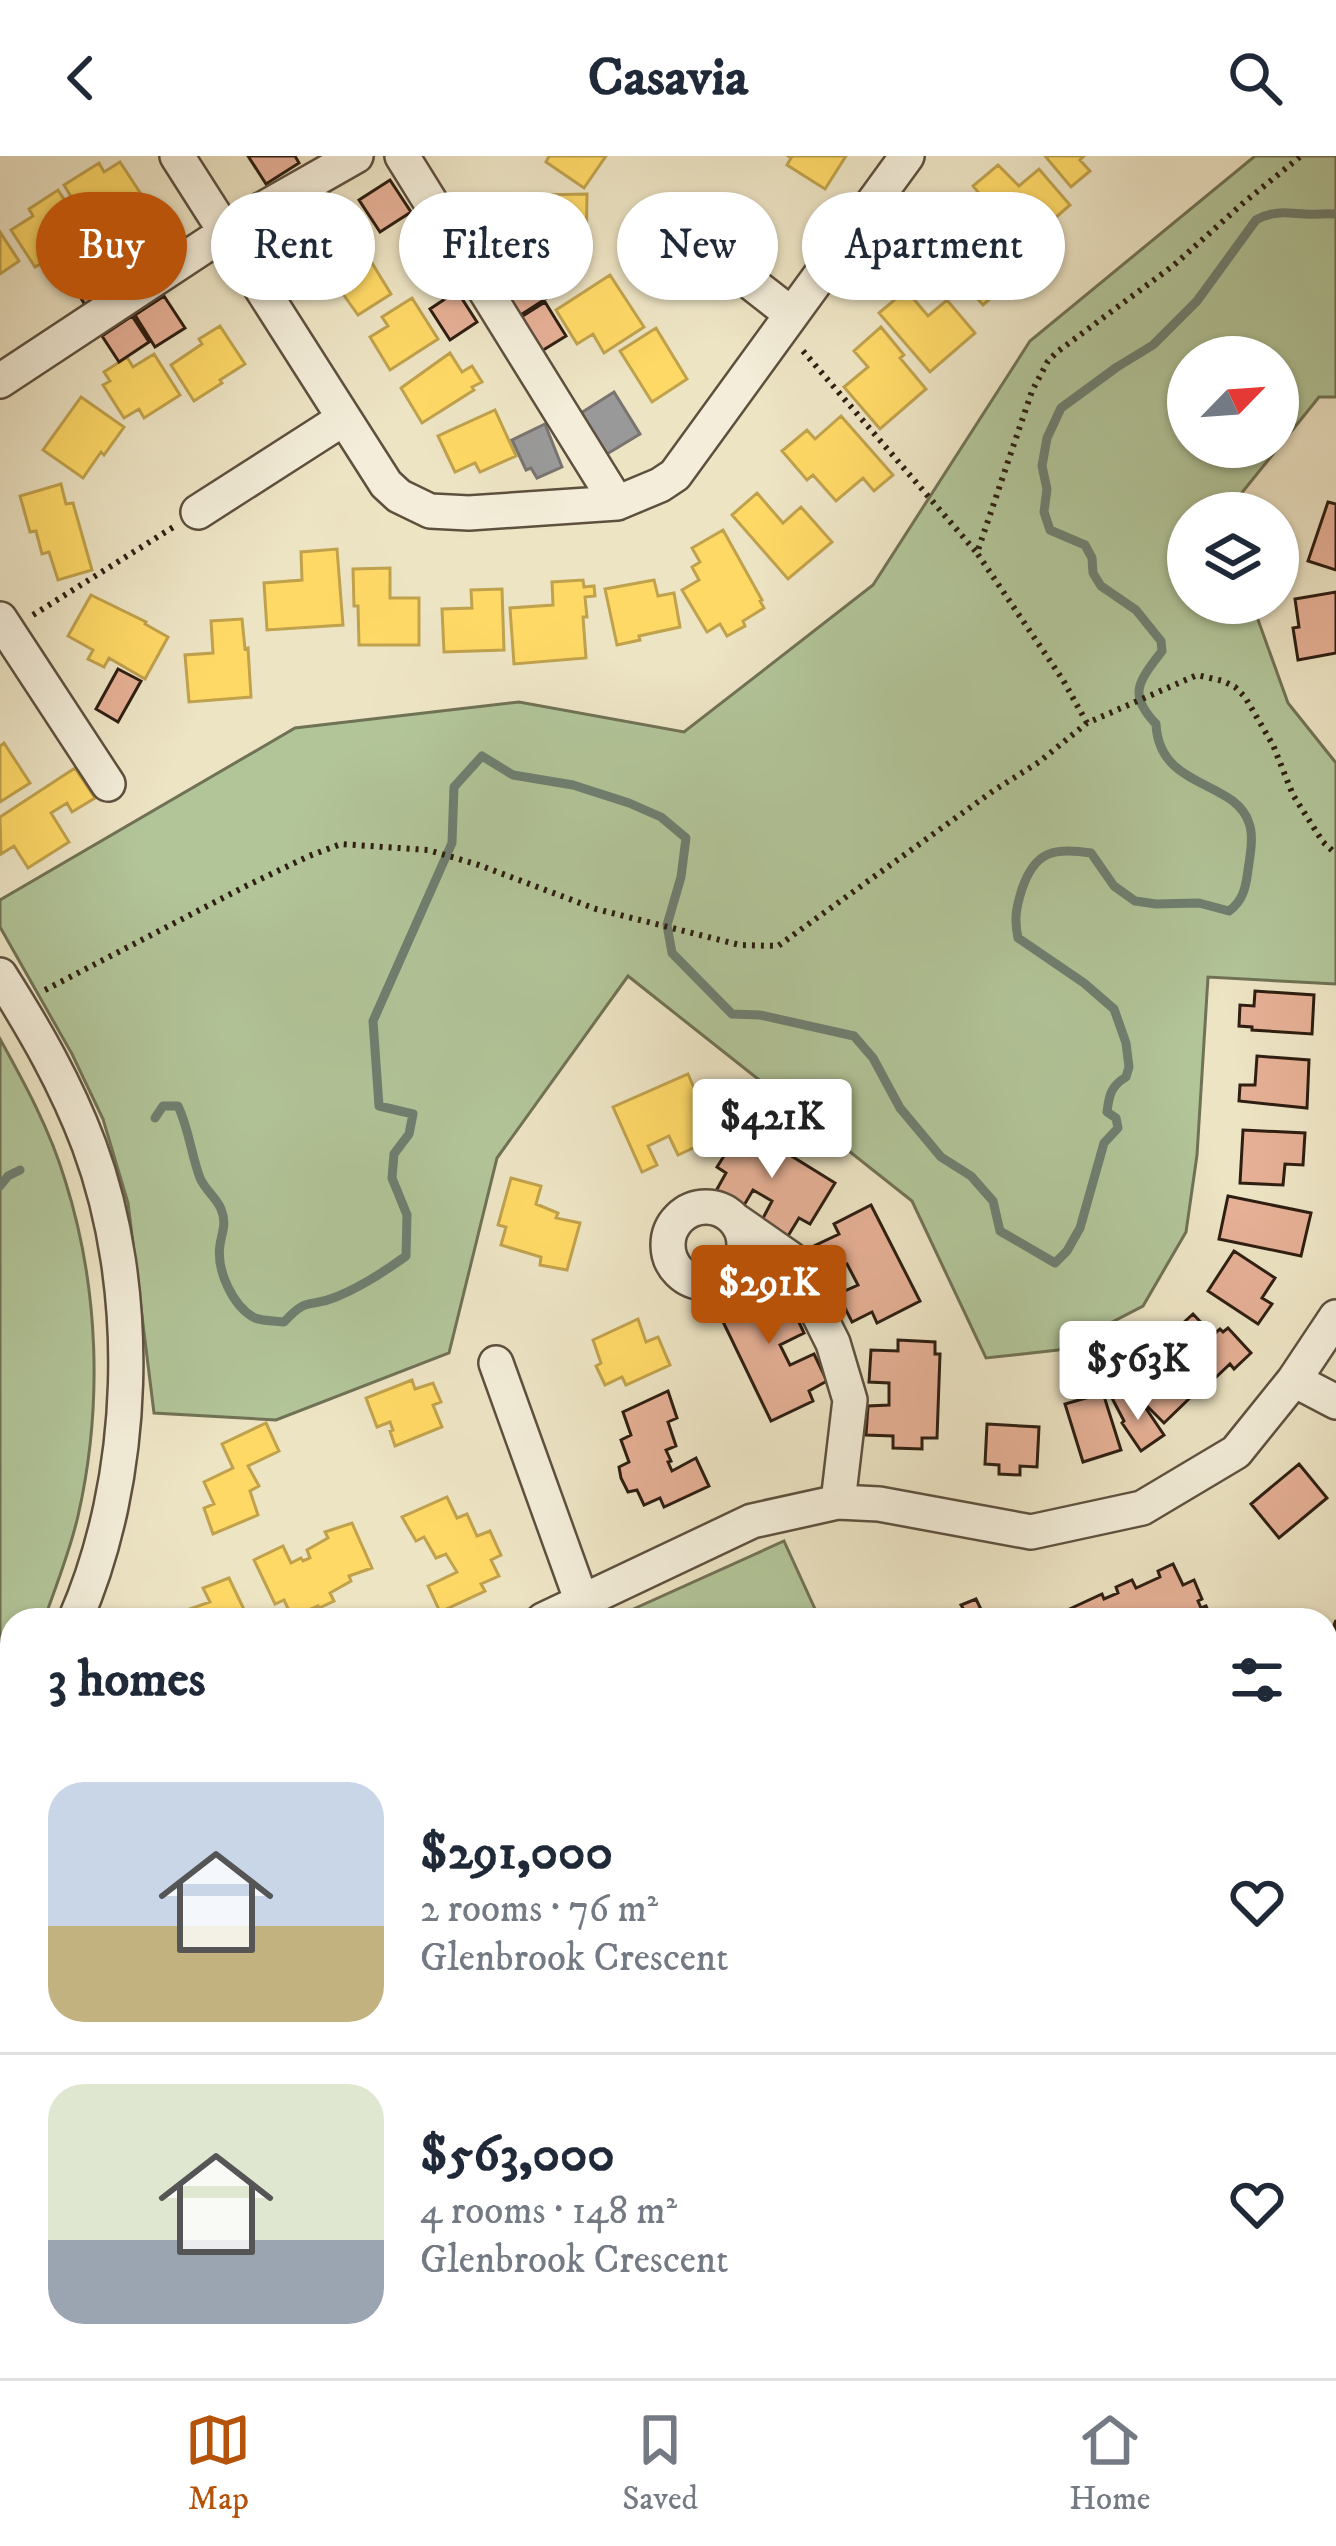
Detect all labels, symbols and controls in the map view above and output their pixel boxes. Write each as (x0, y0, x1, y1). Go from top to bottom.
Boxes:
icon: back (48, 45, 114, 111)
text: Casavia (588, 45, 748, 112)
icon: search (1222, 45, 1288, 111)
chip: Buy (36, 192, 187, 300)
chip: Rent (211, 192, 375, 300)
chip: Filters (399, 192, 593, 300)
chip: New (617, 192, 778, 300)
chip: Apartment (802, 192, 1065, 300)
north arrow (1167, 336, 1299, 468)
map controls (1167, 336, 1299, 624)
button: layers (1167, 492, 1299, 624)
pin: $421K (688, 1079, 856, 1181)
text: $421K (720, 1093, 824, 1142)
pin: $291K (685, 1245, 853, 1347)
text: $291K (718, 1259, 820, 1308)
pin: $563K (1054, 1321, 1222, 1423)
text: $563K (1087, 1335, 1189, 1384)
icon: filters (1224, 1647, 1290, 1713)
text: 3 homes (48, 1648, 206, 1712)
text: $291,000 (420, 1821, 613, 1885)
icon: home (144, 1830, 288, 1974)
icon: heart (1224, 1869, 1290, 1935)
text: 2 rooms · 76 m² (420, 1885, 658, 1934)
text: Glenbrook Crescent (420, 1934, 729, 1983)
text: $563,000 (420, 2123, 615, 2187)
icon: home (144, 2132, 288, 2276)
icon: heart (1224, 2171, 1290, 2237)
text: 4 rooms · 148 m² (420, 2187, 677, 2236)
text: Glenbrook Crescent (420, 2236, 729, 2285)
tab: Map (185, 2407, 251, 2520)
tab: Saved (622, 2407, 698, 2520)
tab: Home (1069, 2407, 1151, 2520)

